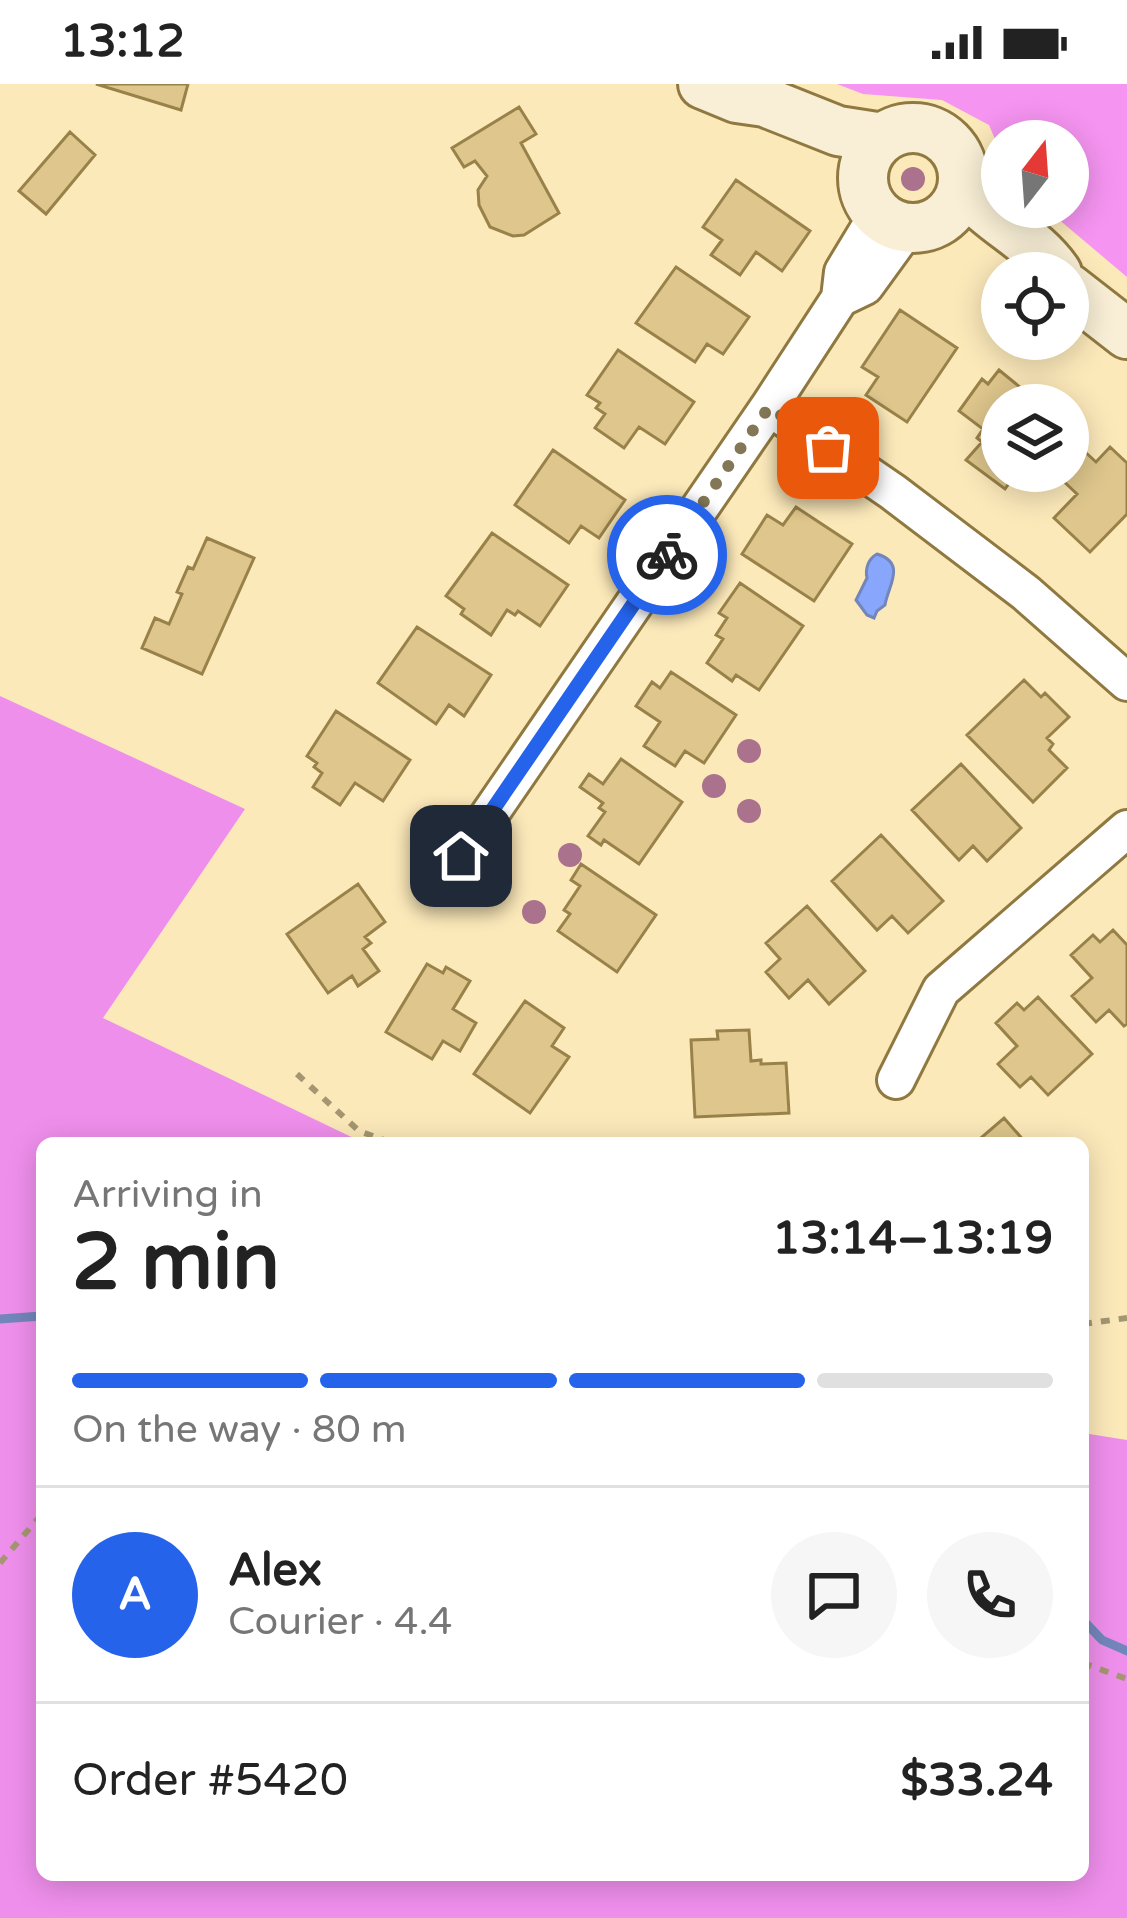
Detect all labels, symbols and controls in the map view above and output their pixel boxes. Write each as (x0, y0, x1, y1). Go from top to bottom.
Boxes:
text: 13:12 (60, 15, 185, 69)
north arrow (981, 120, 1089, 228)
map controls (981, 120, 1089, 492)
button: locate (981, 252, 1089, 360)
button: layers (981, 384, 1089, 492)
pin (777, 397, 879, 499)
icon: bag (795, 415, 861, 481)
courier (607, 495, 727, 615)
icon: bike (634, 522, 700, 588)
pin (410, 805, 512, 907)
icon: home (428, 823, 494, 889)
text: Arriving in (72, 1171, 263, 1218)
text: 13:14–13:19 (772, 1212, 1053, 1266)
text: 2 min (72, 1216, 280, 1310)
text: On the way · 80 m (72, 1406, 407, 1453)
button: chat (771, 1532, 897, 1658)
button: phone (927, 1532, 1053, 1658)
text: Alex (228, 1544, 322, 1598)
text: A (118, 1568, 152, 1622)
text: Courier · 4.4 (228, 1598, 452, 1645)
text: Order #5420 (72, 1754, 348, 1808)
text: $33.24 (901, 1754, 1053, 1808)

